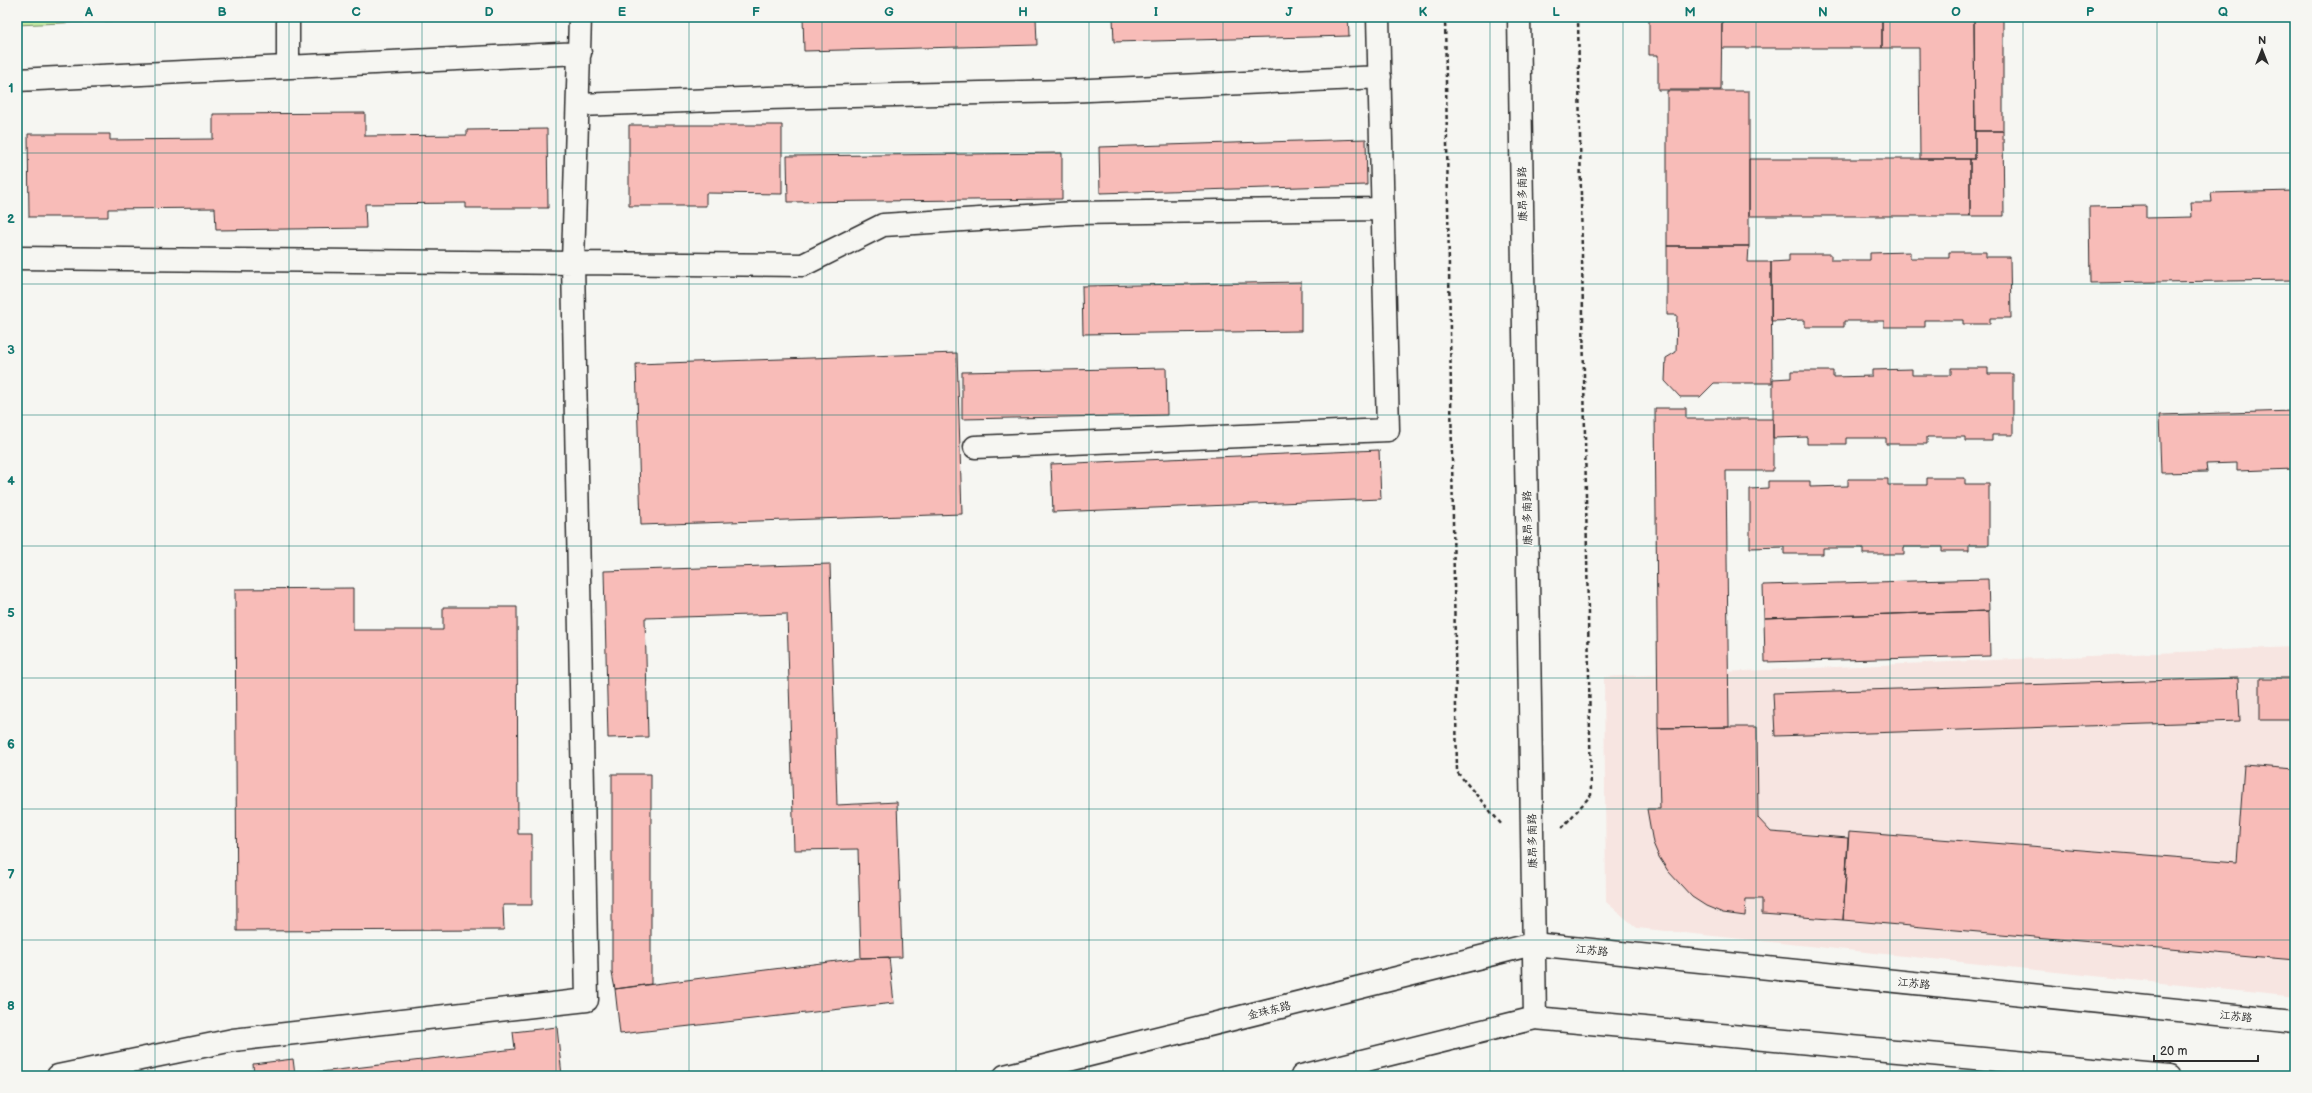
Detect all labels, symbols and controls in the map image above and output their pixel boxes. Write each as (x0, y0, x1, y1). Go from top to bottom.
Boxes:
text: A (84, 4, 93, 20)
text: B (217, 4, 227, 20)
text: C (351, 4, 361, 20)
text: D (484, 4, 494, 20)
text: E (618, 4, 627, 20)
text: F (752, 4, 760, 20)
text: G (884, 4, 894, 20)
text: H (1018, 4, 1028, 20)
text: I (1154, 4, 1158, 20)
text: J (1285, 4, 1293, 20)
text: K (1419, 4, 1428, 20)
text: L (1552, 4, 1560, 20)
text: M (1684, 4, 1696, 20)
text: N (1818, 4, 1828, 20)
text: O (1951, 4, 1961, 20)
text: P (2086, 4, 2095, 20)
text: Q (2218, 4, 2228, 20)
north arrow (2242, 30, 2282, 70)
text: N (2258, 34, 2266, 47)
text: 1 (8, 80, 14, 96)
street label: 康昂多南路 (1516, 166, 1529, 222)
text: 2 (7, 211, 15, 227)
text: 3 (7, 342, 15, 358)
text: 4 (7, 473, 15, 489)
street label: 康昂多南路 (1521, 490, 1534, 546)
text: 5 (7, 605, 15, 621)
text: 6 (7, 736, 15, 752)
street label: 康昂多南路 (1526, 813, 1539, 869)
text: 7 (7, 867, 15, 883)
street label: 江苏路 (1575, 942, 1609, 959)
street label: 江苏路 (1897, 975, 1931, 992)
text: 8 (7, 998, 15, 1014)
street label: 金珠东路 (1246, 999, 1292, 1022)
street label: 江苏路 (2219, 1008, 2253, 1025)
scale bar (2154, 1037, 2258, 1063)
text: 20 m (2160, 1044, 2187, 1059)

